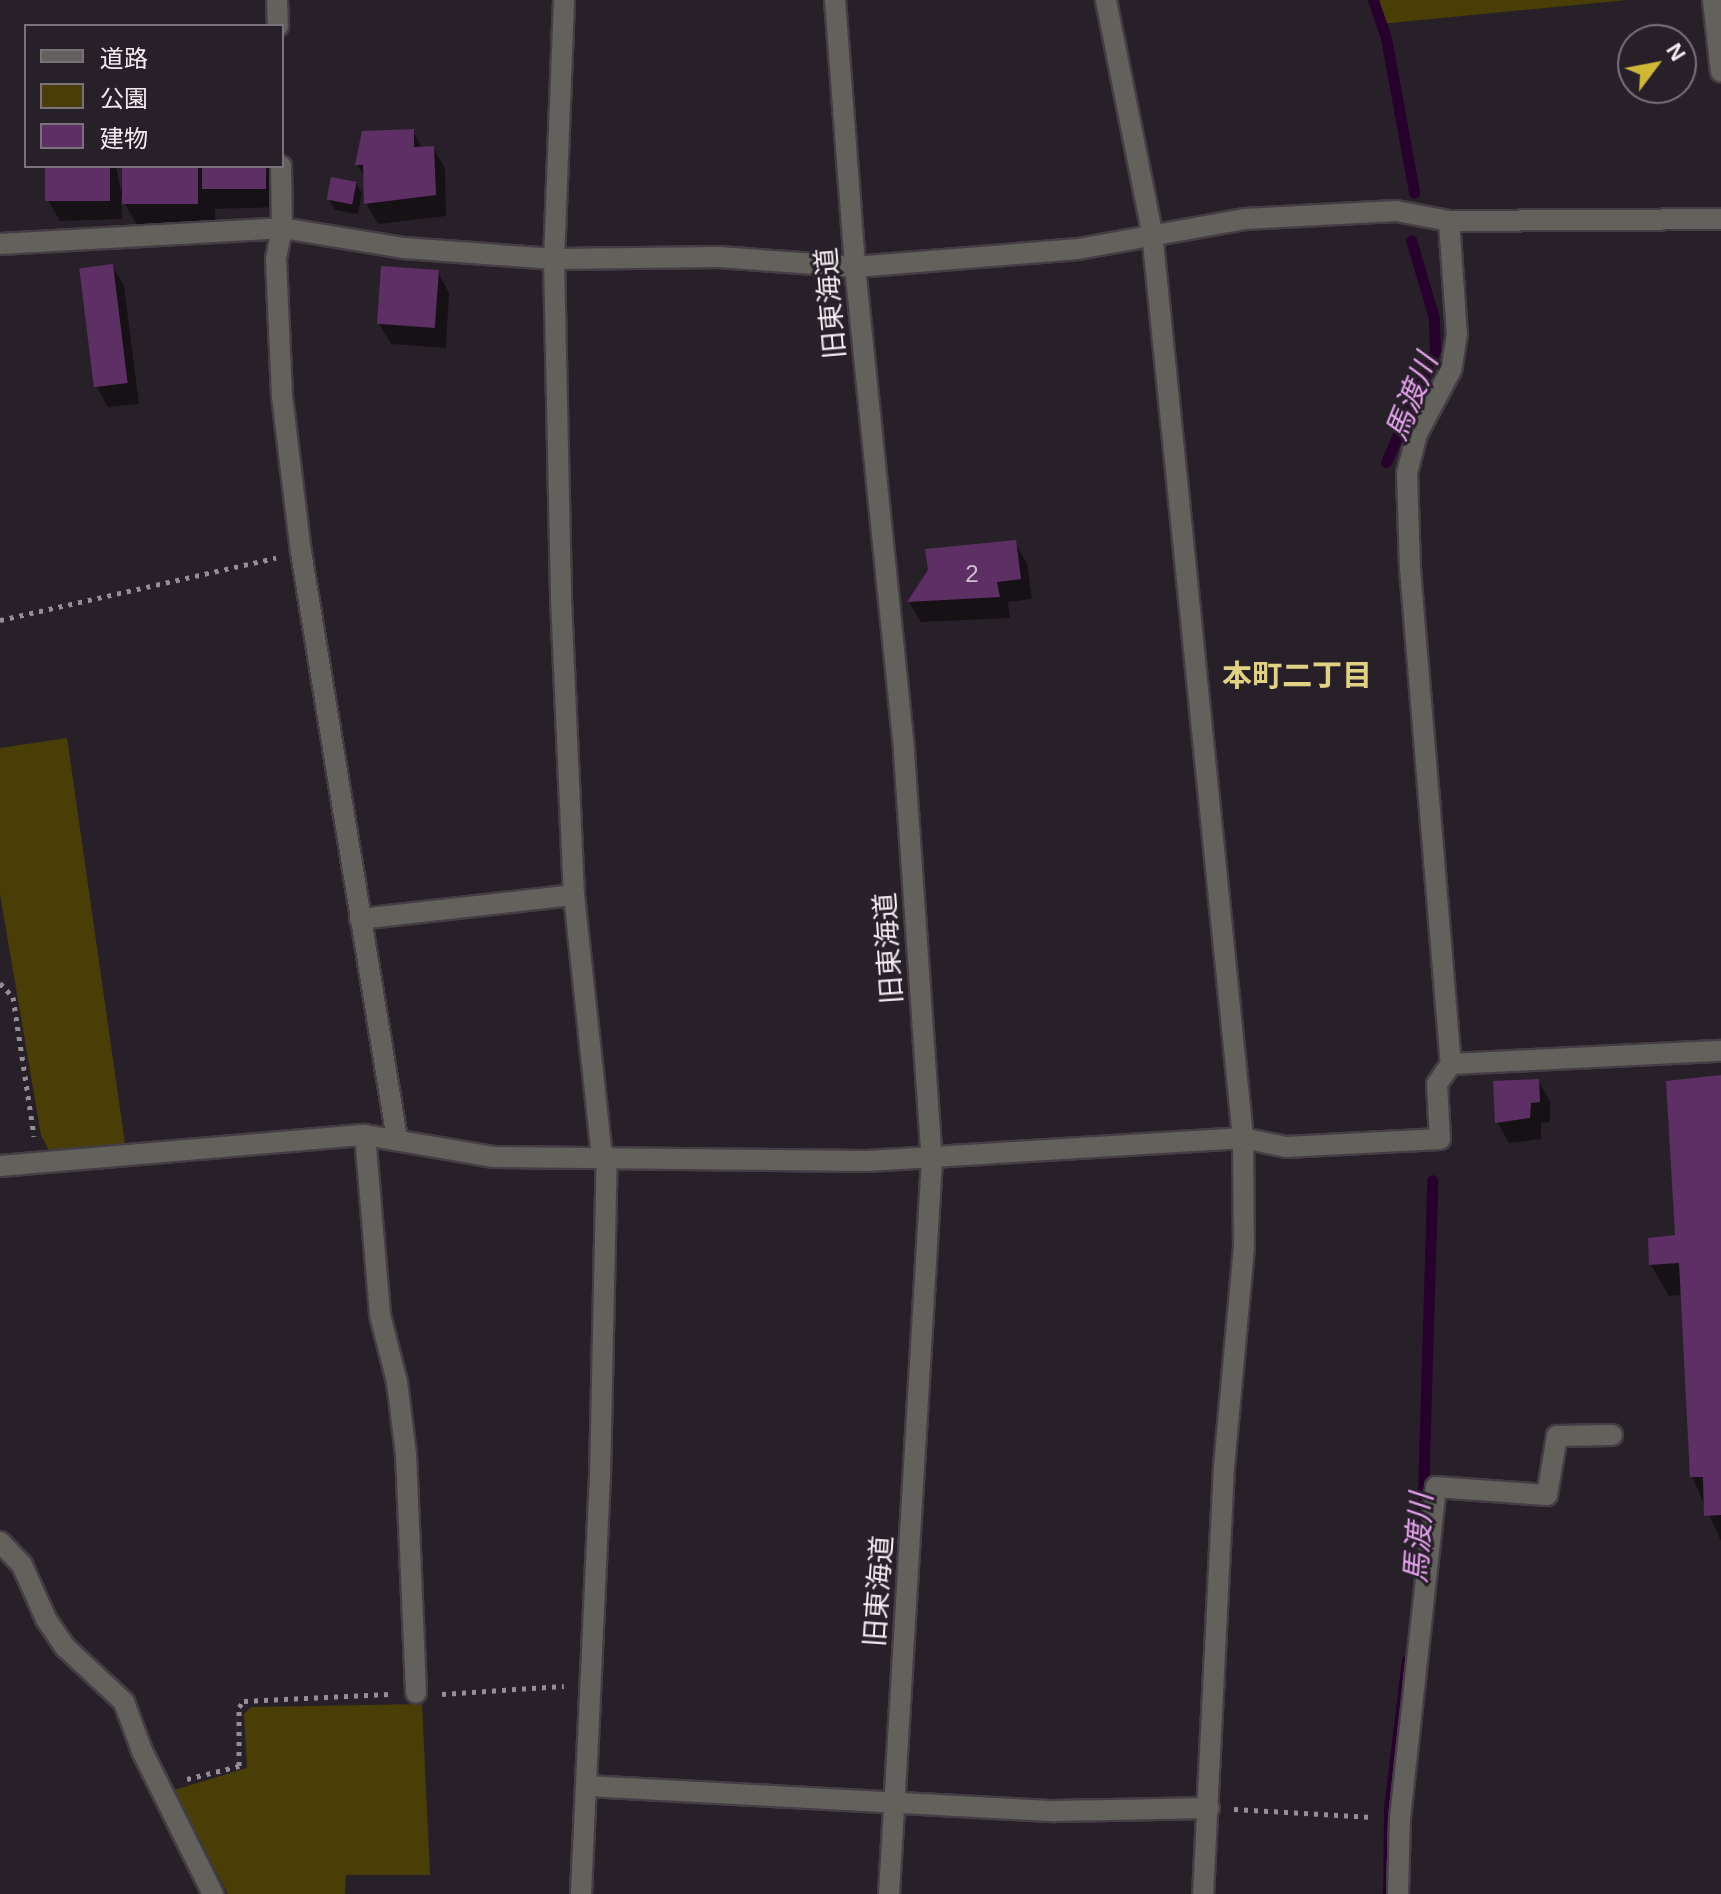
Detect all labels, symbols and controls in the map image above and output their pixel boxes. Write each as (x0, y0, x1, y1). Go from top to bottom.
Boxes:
legend (24, 24, 284, 168)
north arrow (1617, 24, 1697, 104)
text: N (1661, 39, 1691, 65)
text: 道路 (100, 45, 148, 72)
text: 公園 (100, 85, 148, 112)
text: 建物 (100, 125, 148, 152)
street label: 旧東海道 (809, 246, 853, 360)
water label: 馬渡川 (1378, 349, 1446, 445)
house number: 2 (965, 560, 979, 588)
district label: 本町二丁目 (1222, 658, 1372, 694)
street label: 旧東海道 (868, 891, 910, 1005)
water label: 馬渡川 (1398, 1492, 1440, 1584)
street label: 旧東海道 (858, 1534, 900, 1648)

